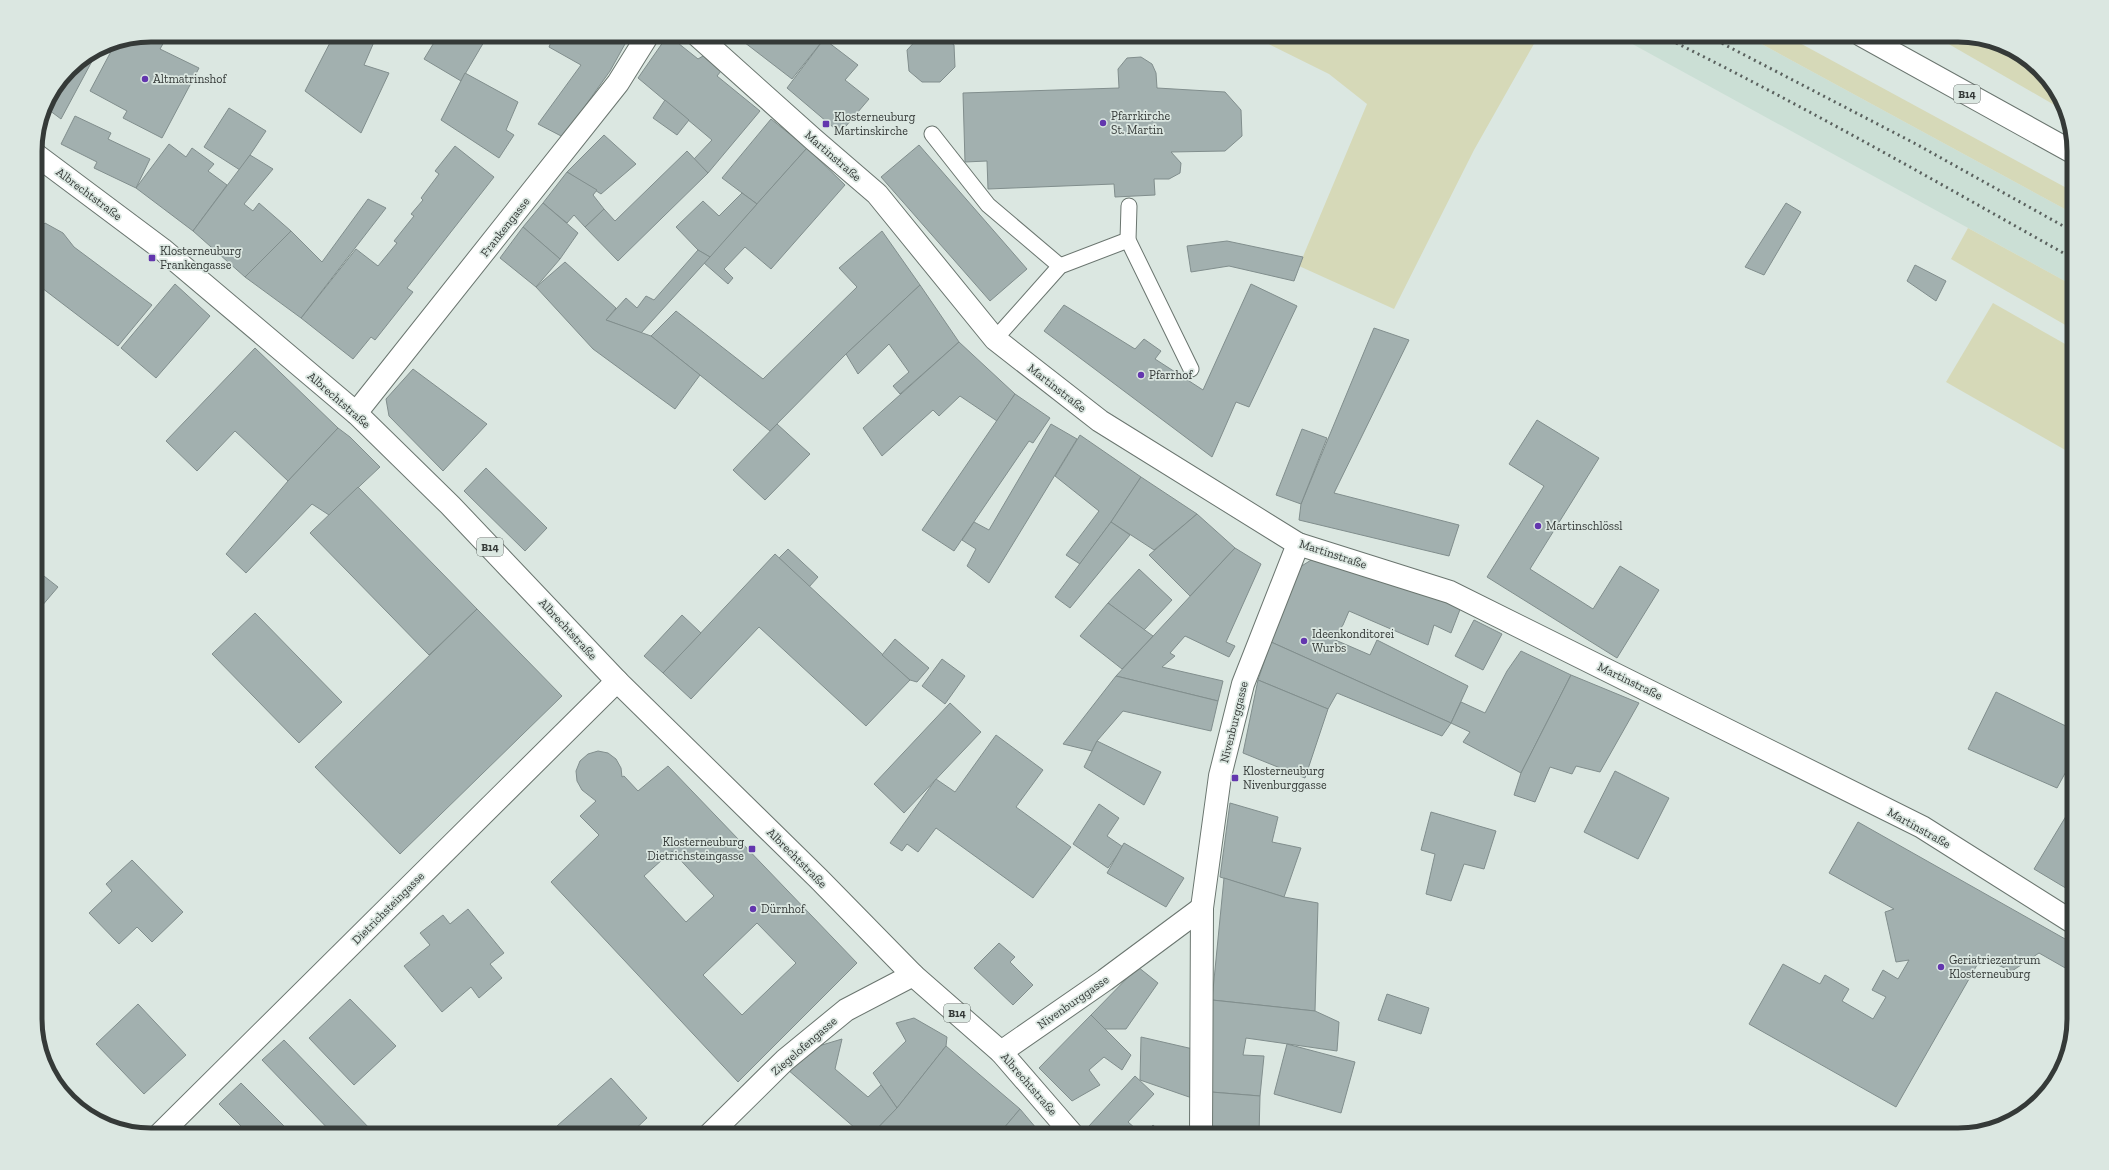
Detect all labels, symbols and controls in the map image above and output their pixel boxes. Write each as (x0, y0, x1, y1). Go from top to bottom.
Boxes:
place label: Altmatrinshof (153, 72, 227, 86)
marker: Altmatrinshof (140, 74, 150, 84)
road number: B14 (1954, 85, 1980, 103)
place label: Pfarrkirche St. Martin (1111, 109, 1170, 137)
place label: Klosterneuburg Martinskirche (834, 110, 916, 138)
marker: Pfarrkirche St. Martin (1098, 118, 1108, 128)
marker: Klosterneuburg Martinskirche (821, 119, 831, 129)
street label: Martinstraße (802, 128, 864, 184)
street label: Albrechtstraße (53, 165, 125, 224)
street label: Frankengasse (477, 194, 533, 259)
place label: Klosterneuburg Frankengasse (160, 244, 242, 272)
marker: Klosterneuburg Frankengasse (147, 253, 157, 263)
street label: Martinstraße (1025, 361, 1089, 415)
place label: Pfarrhof (1149, 368, 1193, 382)
street label: Albrechtstraße (305, 369, 374, 431)
marker: Pfarrhof (1136, 370, 1146, 380)
place label: Martinschlössl (1546, 519, 1623, 533)
marker: Martinschlössl (1533, 521, 1543, 531)
street label: Martinstraße (1298, 537, 1369, 572)
road number: B14 (477, 538, 503, 556)
street label: Albrechtstraße (536, 595, 600, 663)
place label: Ideenkonditorei Wurbs (1312, 627, 1395, 655)
marker: Ideenkonditorei Wurbs (1299, 636, 1309, 646)
street label: Martinstraße (1595, 659, 1665, 703)
street label: Nivenburggasse (1217, 679, 1251, 764)
place label: Klosterneuburg Nivenburggasse (1243, 764, 1327, 792)
marker: Klosterneuburg Nivenburggasse (1230, 773, 1240, 783)
street label: Martinstraße (1885, 805, 1953, 851)
street label: Albrechtstraße (764, 825, 830, 891)
place label: Klosterneuburg Dietrichsteingasse (647, 835, 744, 863)
marker: Klosterneuburg Dietrichsteingasse (747, 844, 757, 854)
street label: Dietrichsteingasse (349, 869, 427, 947)
place label: Dürnhof (761, 902, 806, 916)
marker: Dürnhof (748, 904, 758, 914)
place label: Geriatriezentrum Klosterneuburg (1949, 953, 2041, 981)
marker: Geriatriezentrum Klosterneuburg (1936, 962, 1946, 972)
street label: Nivenburggasse (1035, 972, 1112, 1032)
road number: B14 (944, 1004, 970, 1022)
street label: Ziegelofengasse (768, 1013, 840, 1078)
street label: Albrechtstraße (998, 1050, 1060, 1119)

